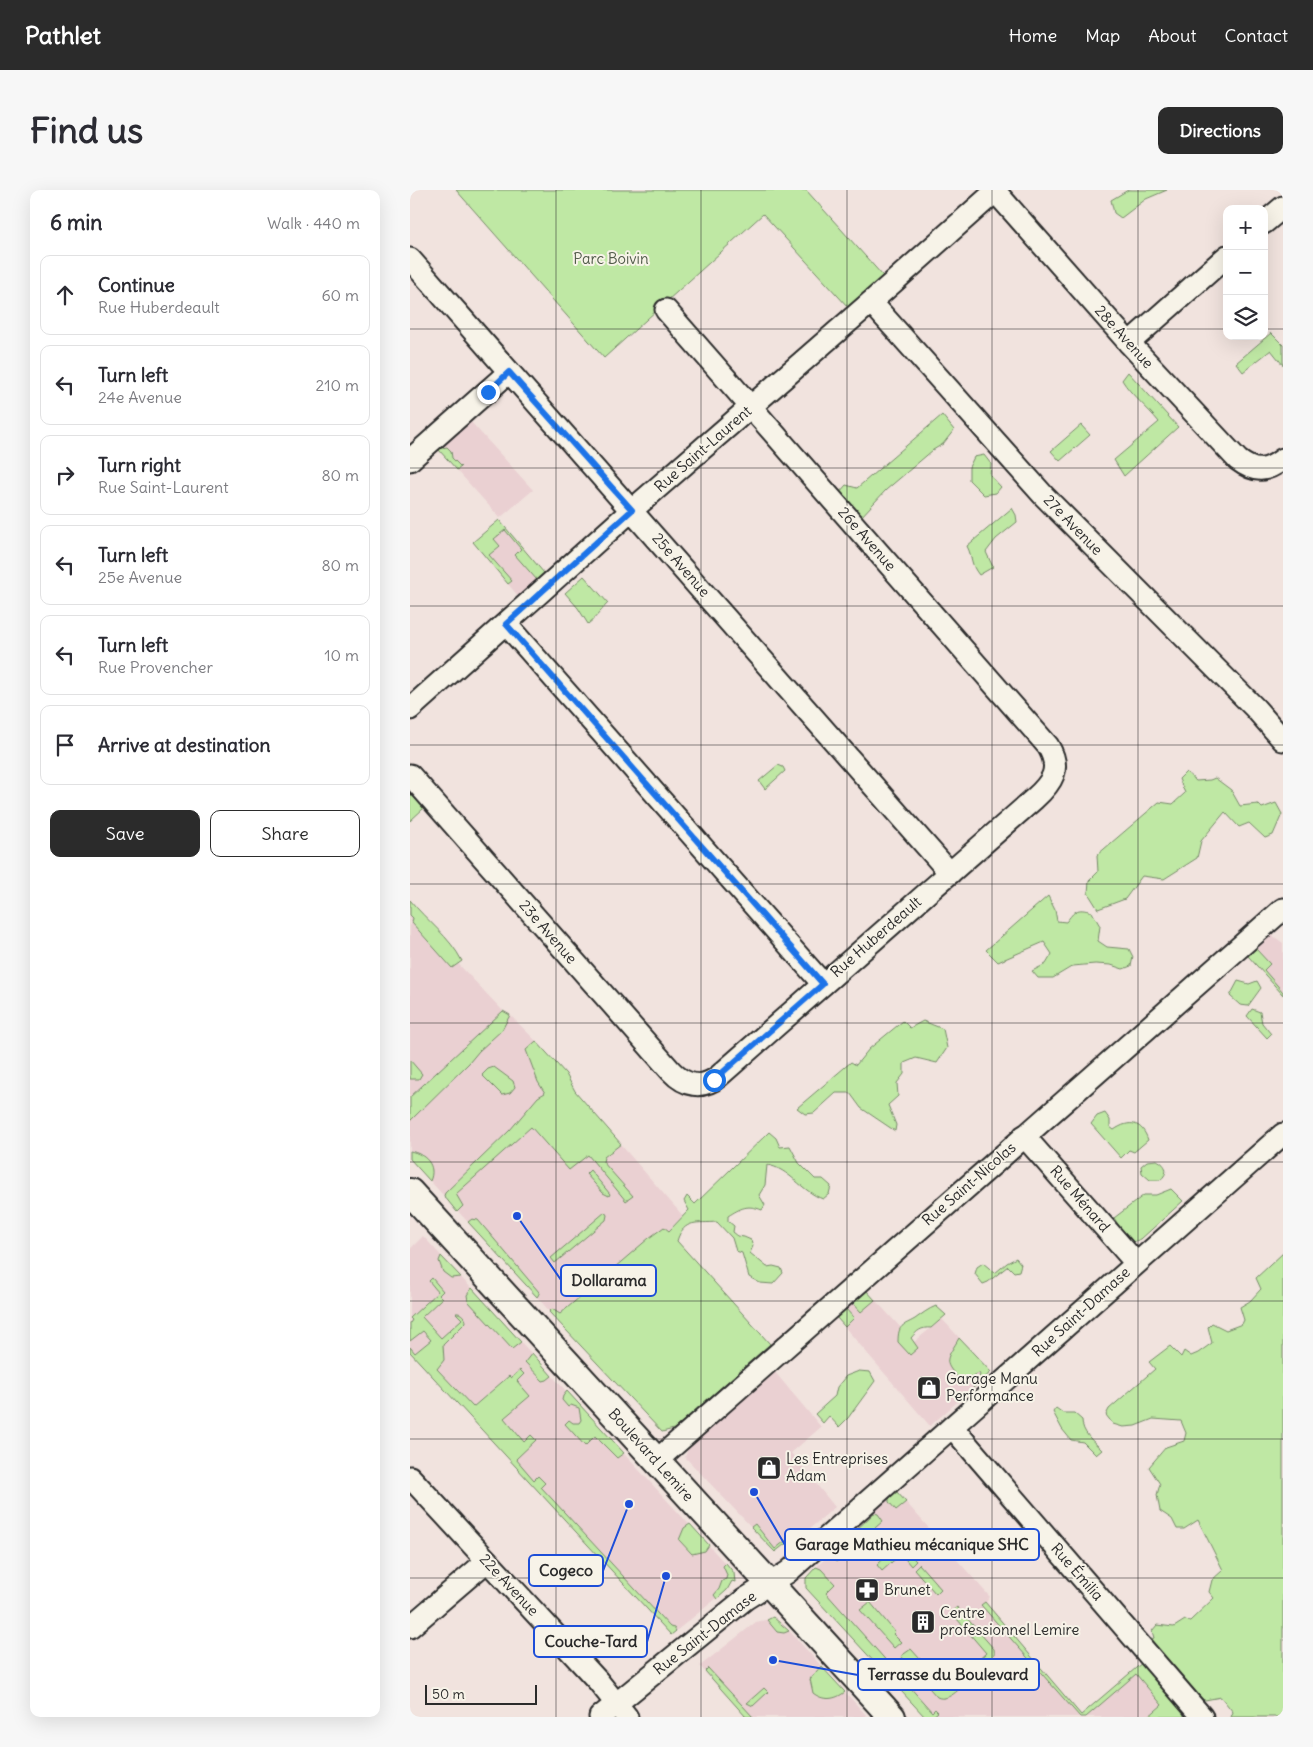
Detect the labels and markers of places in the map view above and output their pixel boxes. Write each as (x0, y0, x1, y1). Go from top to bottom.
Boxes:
callout: Dollarama (561, 1265, 656, 1296)
place label: Garage Manu Performance (946, 1369, 1038, 1405)
shop icon: Garage Manu Performance (916, 1375, 942, 1401)
place label: Les Entreprises Adam (786, 1449, 888, 1485)
shop icon: Les Entreprises Adam (756, 1455, 782, 1481)
callout: Garage Mathieu mécanique SHC (785, 1529, 1039, 1560)
callout: Cogeco (529, 1555, 603, 1586)
pharmacy icon: Brunet (854, 1577, 880, 1603)
place label: Brunet (884, 1580, 931, 1599)
place label: Centre professionnel Lemire (940, 1603, 1079, 1639)
building icon: Centre professionnel Lemire (910, 1609, 936, 1635)
callout: Couche-Tard (534, 1626, 647, 1657)
callout: Terrasse du Boulevard (858, 1659, 1039, 1690)

